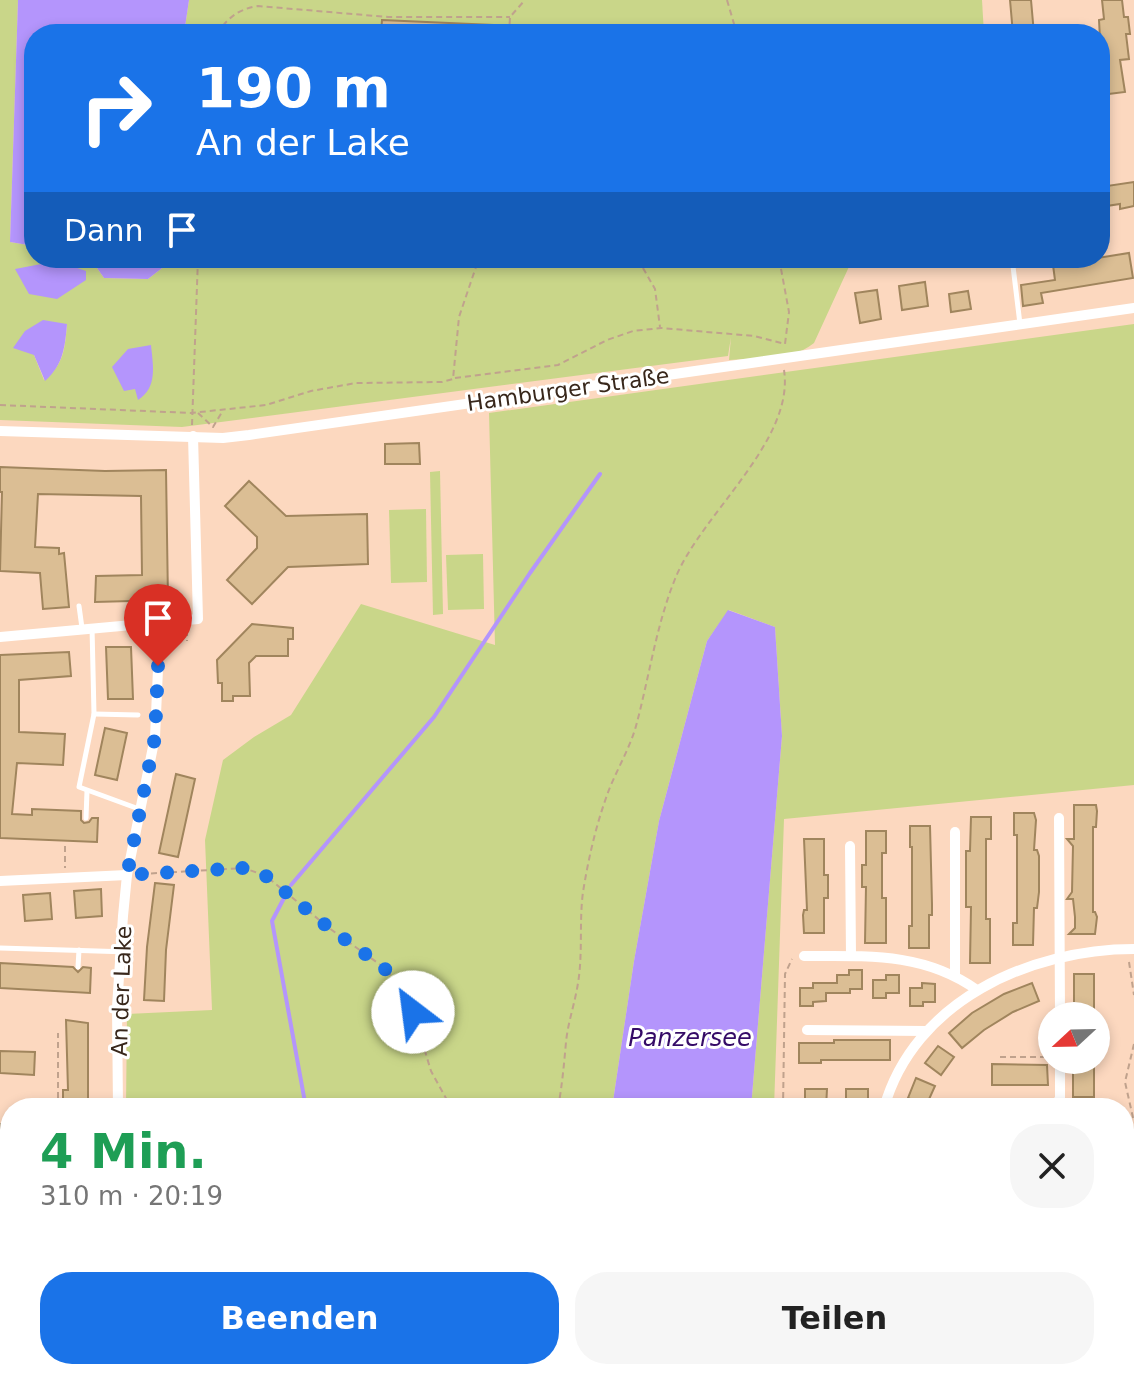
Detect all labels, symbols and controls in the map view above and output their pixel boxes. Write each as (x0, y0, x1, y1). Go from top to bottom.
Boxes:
text: 190 m (196, 55, 391, 120)
icon: right (64, 56, 168, 160)
text: An der Lake (196, 122, 410, 163)
icon: arrive (160, 208, 204, 252)
text: Dann (64, 213, 144, 248)
street label: Hamburger Straße (465, 363, 671, 416)
pin (124, 584, 192, 666)
icon: arrive (136, 596, 180, 640)
street label: An der Lake (107, 925, 136, 1057)
position arrow (371, 970, 455, 1054)
north arrow (1038, 1002, 1110, 1074)
map controls (1038, 1002, 1110, 1074)
water label: Panzersee (628, 1024, 752, 1052)
text: 4 Min. (40, 1123, 207, 1179)
button: close (1010, 1124, 1094, 1208)
text: 310 m · 20:19 (40, 1181, 223, 1211)
button: Beenden (40, 1272, 559, 1364)
button: Teilen (575, 1272, 1094, 1364)

